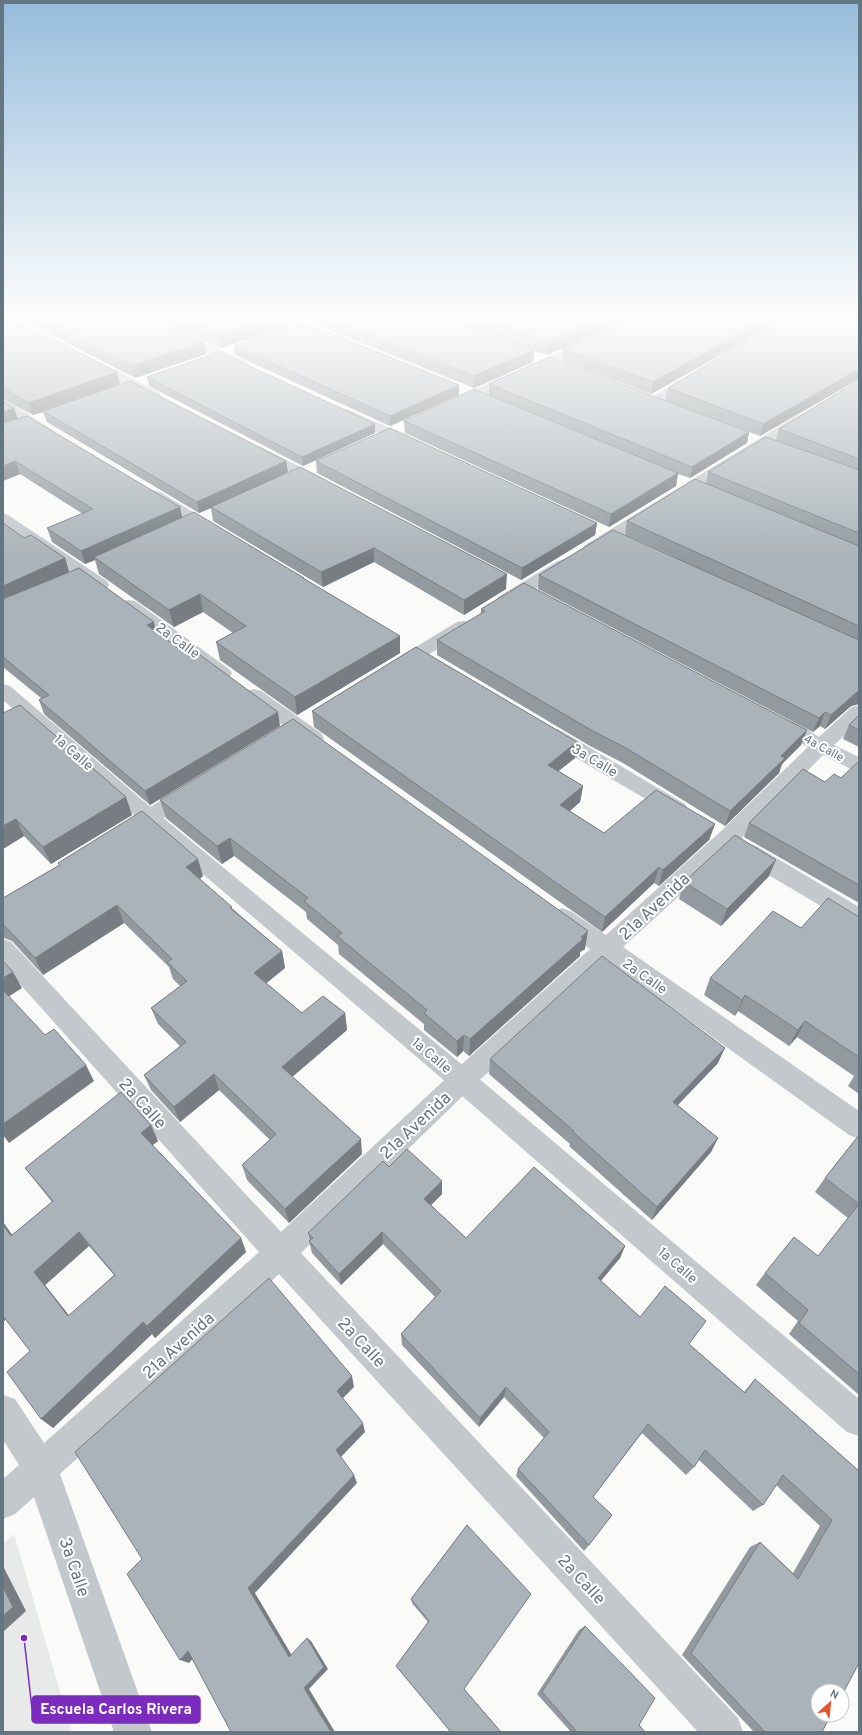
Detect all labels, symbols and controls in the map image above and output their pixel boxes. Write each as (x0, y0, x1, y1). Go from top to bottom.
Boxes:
street label: 2a Calle (152, 619, 203, 663)
street label: 1a Calle (50, 731, 96, 775)
street label: 4a Calle (801, 732, 846, 766)
street label: 3a Calle (568, 741, 620, 782)
street label: 21a Avenida (615, 869, 696, 946)
street label: 2a Calle (619, 956, 670, 999)
street label: 1a Calle (408, 1035, 454, 1078)
street label: 2a Calle (113, 1074, 170, 1134)
street label: 21a Avenida (376, 1088, 457, 1165)
street label: 1a Calle (654, 1244, 700, 1288)
street label: 21a Avenida (139, 1308, 220, 1385)
street label: 2a Calle (332, 1313, 390, 1373)
street label: 3a Calle (53, 1535, 93, 1600)
street label: 2a Calle (552, 1550, 610, 1610)
north arrow (810, 1683, 850, 1723)
text: N (827, 1687, 841, 1703)
callout: Escuela Carlos Rivera (32, 1696, 200, 1723)
text: Escuela Carlos Rivera (40, 1701, 192, 1720)

